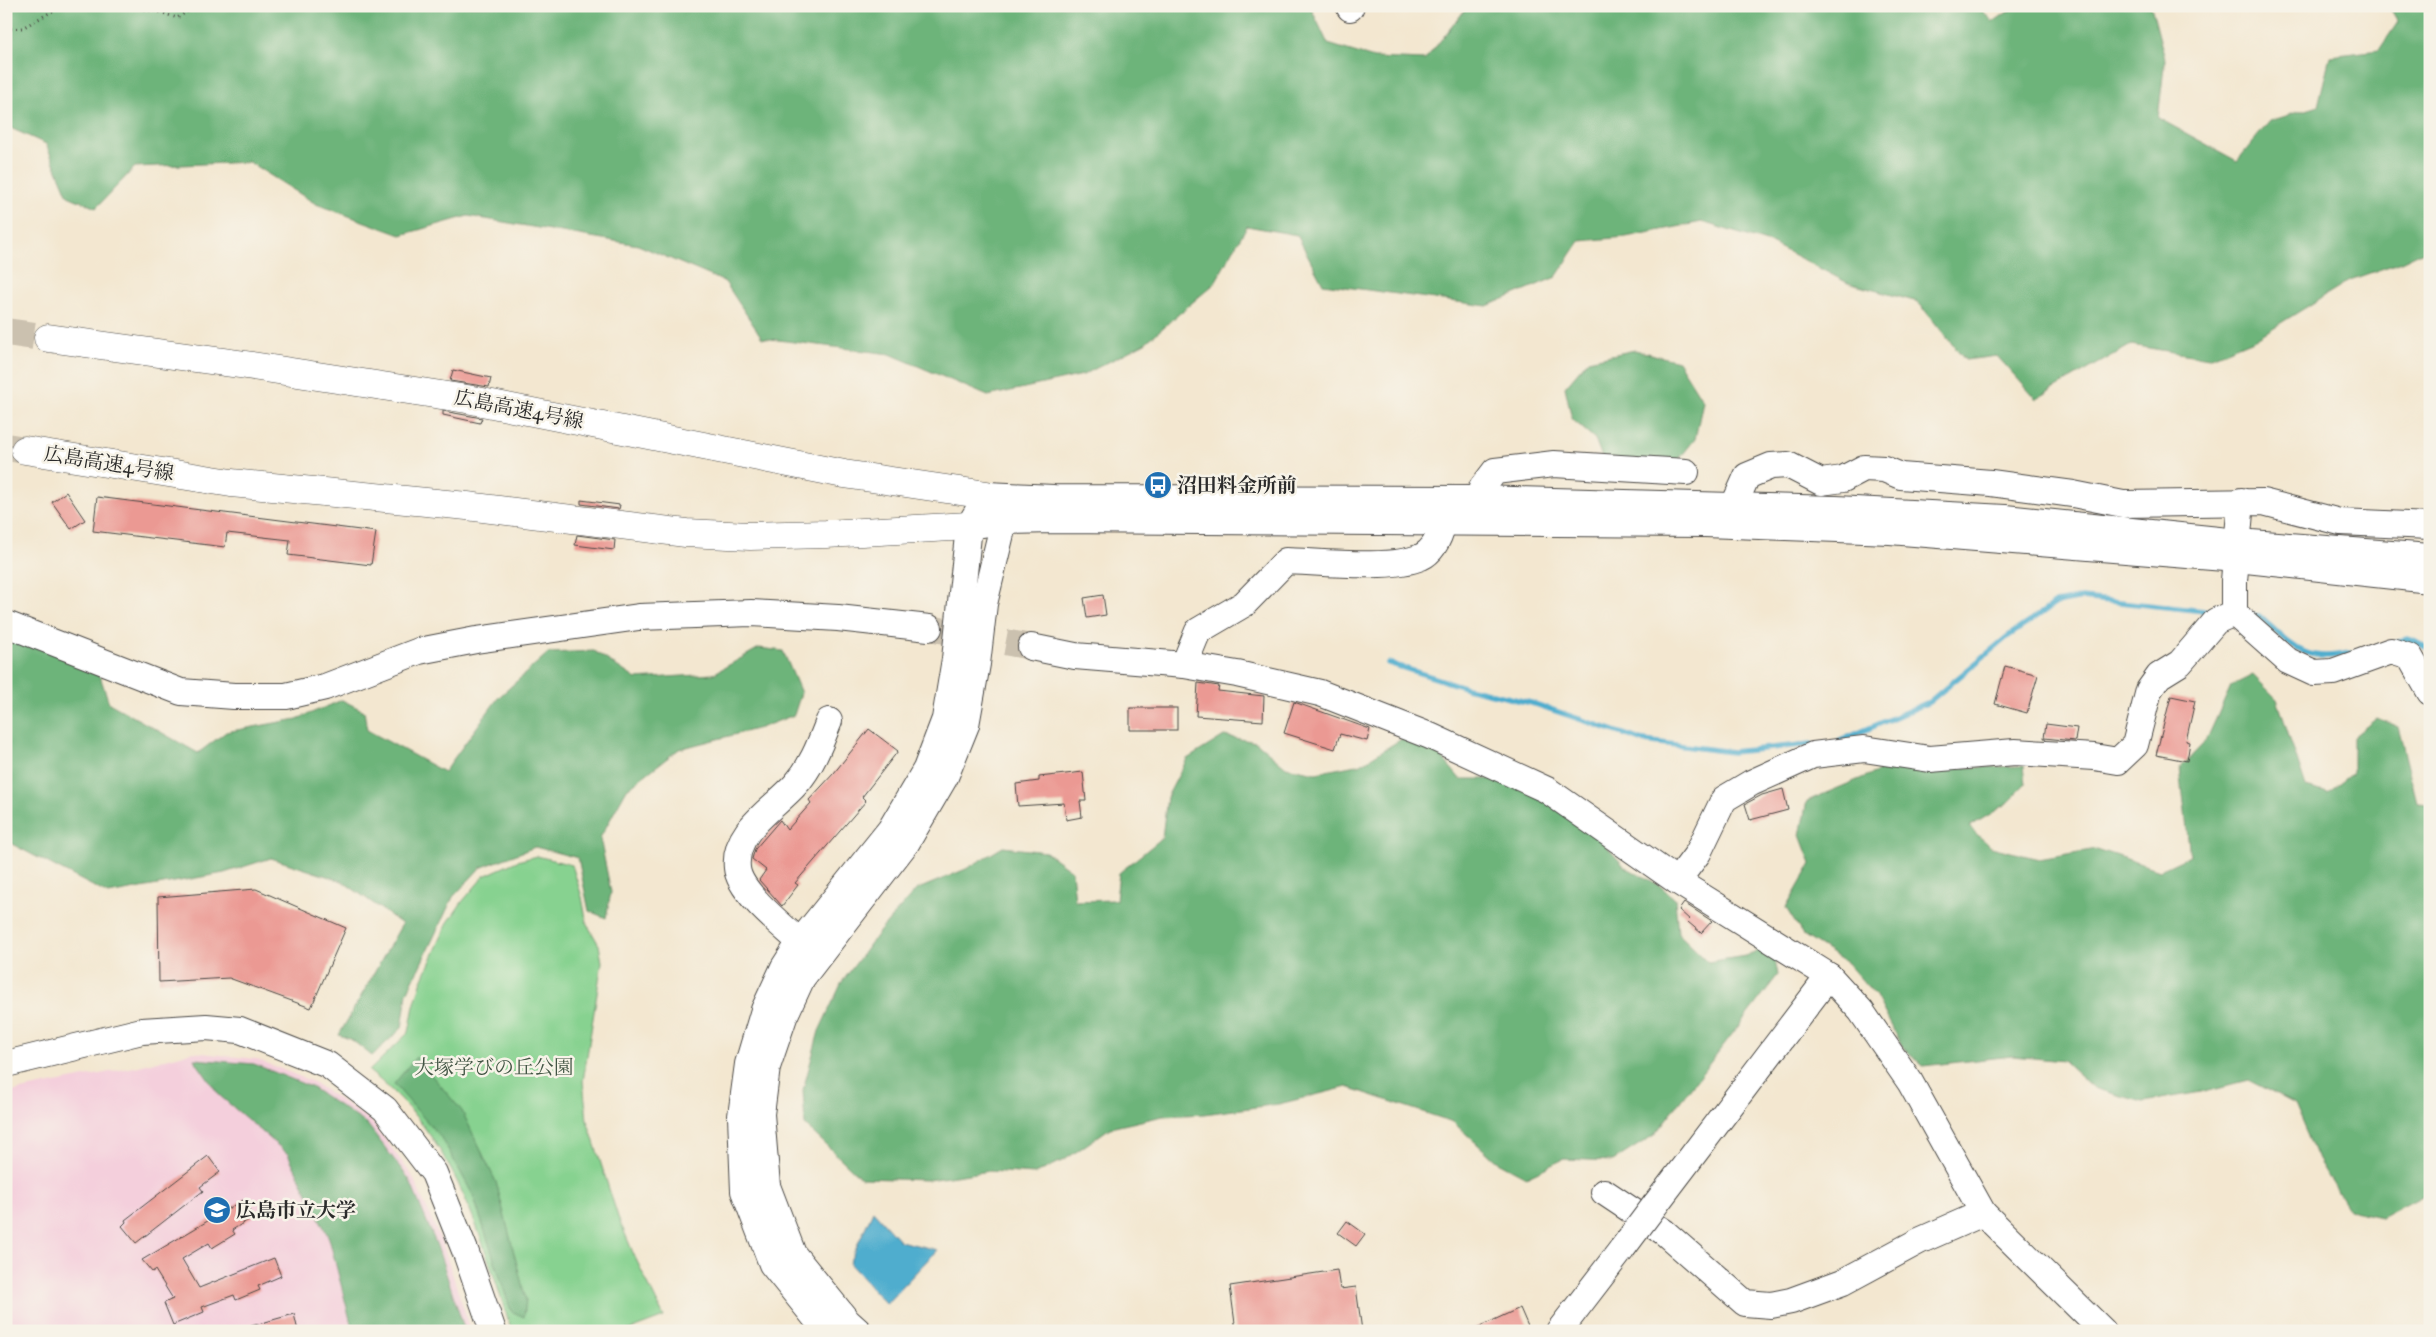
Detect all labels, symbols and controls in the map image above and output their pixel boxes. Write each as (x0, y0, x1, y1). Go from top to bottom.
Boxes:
street label: 広島高速4号線 (452, 385, 586, 433)
street label: 広島高速4号線 (42, 441, 176, 485)
bus stop icon: 沼田料金所前 (1143, 470, 1173, 500)
place label: 沼田料金所前 (1177, 473, 1297, 497)
park label: 大塚学びの丘公園 (414, 1055, 574, 1079)
school or university icon: 広島市立大学 (202, 1195, 232, 1225)
place label: 広島市立大学 (236, 1198, 356, 1222)

